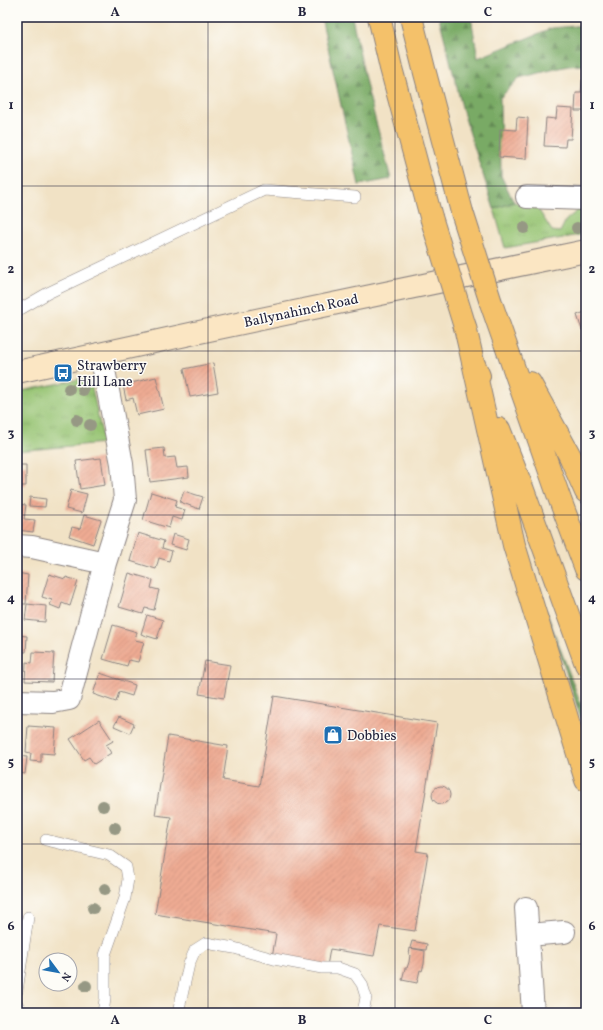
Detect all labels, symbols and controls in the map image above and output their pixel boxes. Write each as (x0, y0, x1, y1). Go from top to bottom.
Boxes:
text: A (110, 4, 120, 22)
text: B (298, 4, 307, 22)
text: C (484, 4, 492, 22)
text: 1 (8, 97, 14, 115)
text: 1 (589, 97, 595, 115)
text: 2 (8, 261, 15, 279)
text: 2 (589, 261, 596, 279)
street label: Ballynahinch Road (242, 290, 360, 333)
place label: Strawberry Hill Lane (77, 357, 147, 392)
bus stop icon: Strawberry Hill Lane (52, 362, 74, 384)
text: 3 (8, 425, 15, 443)
text: 3 (589, 425, 596, 443)
text: 4 (7, 590, 15, 608)
text: 4 (588, 590, 596, 608)
shop icon: Dobbies (322, 724, 344, 746)
place label: Dobbies (347, 727, 397, 746)
text: 5 (8, 754, 14, 772)
text: 5 (589, 754, 595, 772)
text: 6 (7, 918, 15, 936)
text: 6 (588, 918, 596, 936)
north arrow (38, 952, 78, 992)
text: N (57, 969, 74, 984)
text: A (110, 1012, 120, 1030)
text: B (298, 1012, 307, 1030)
text: C (484, 1012, 492, 1030)

